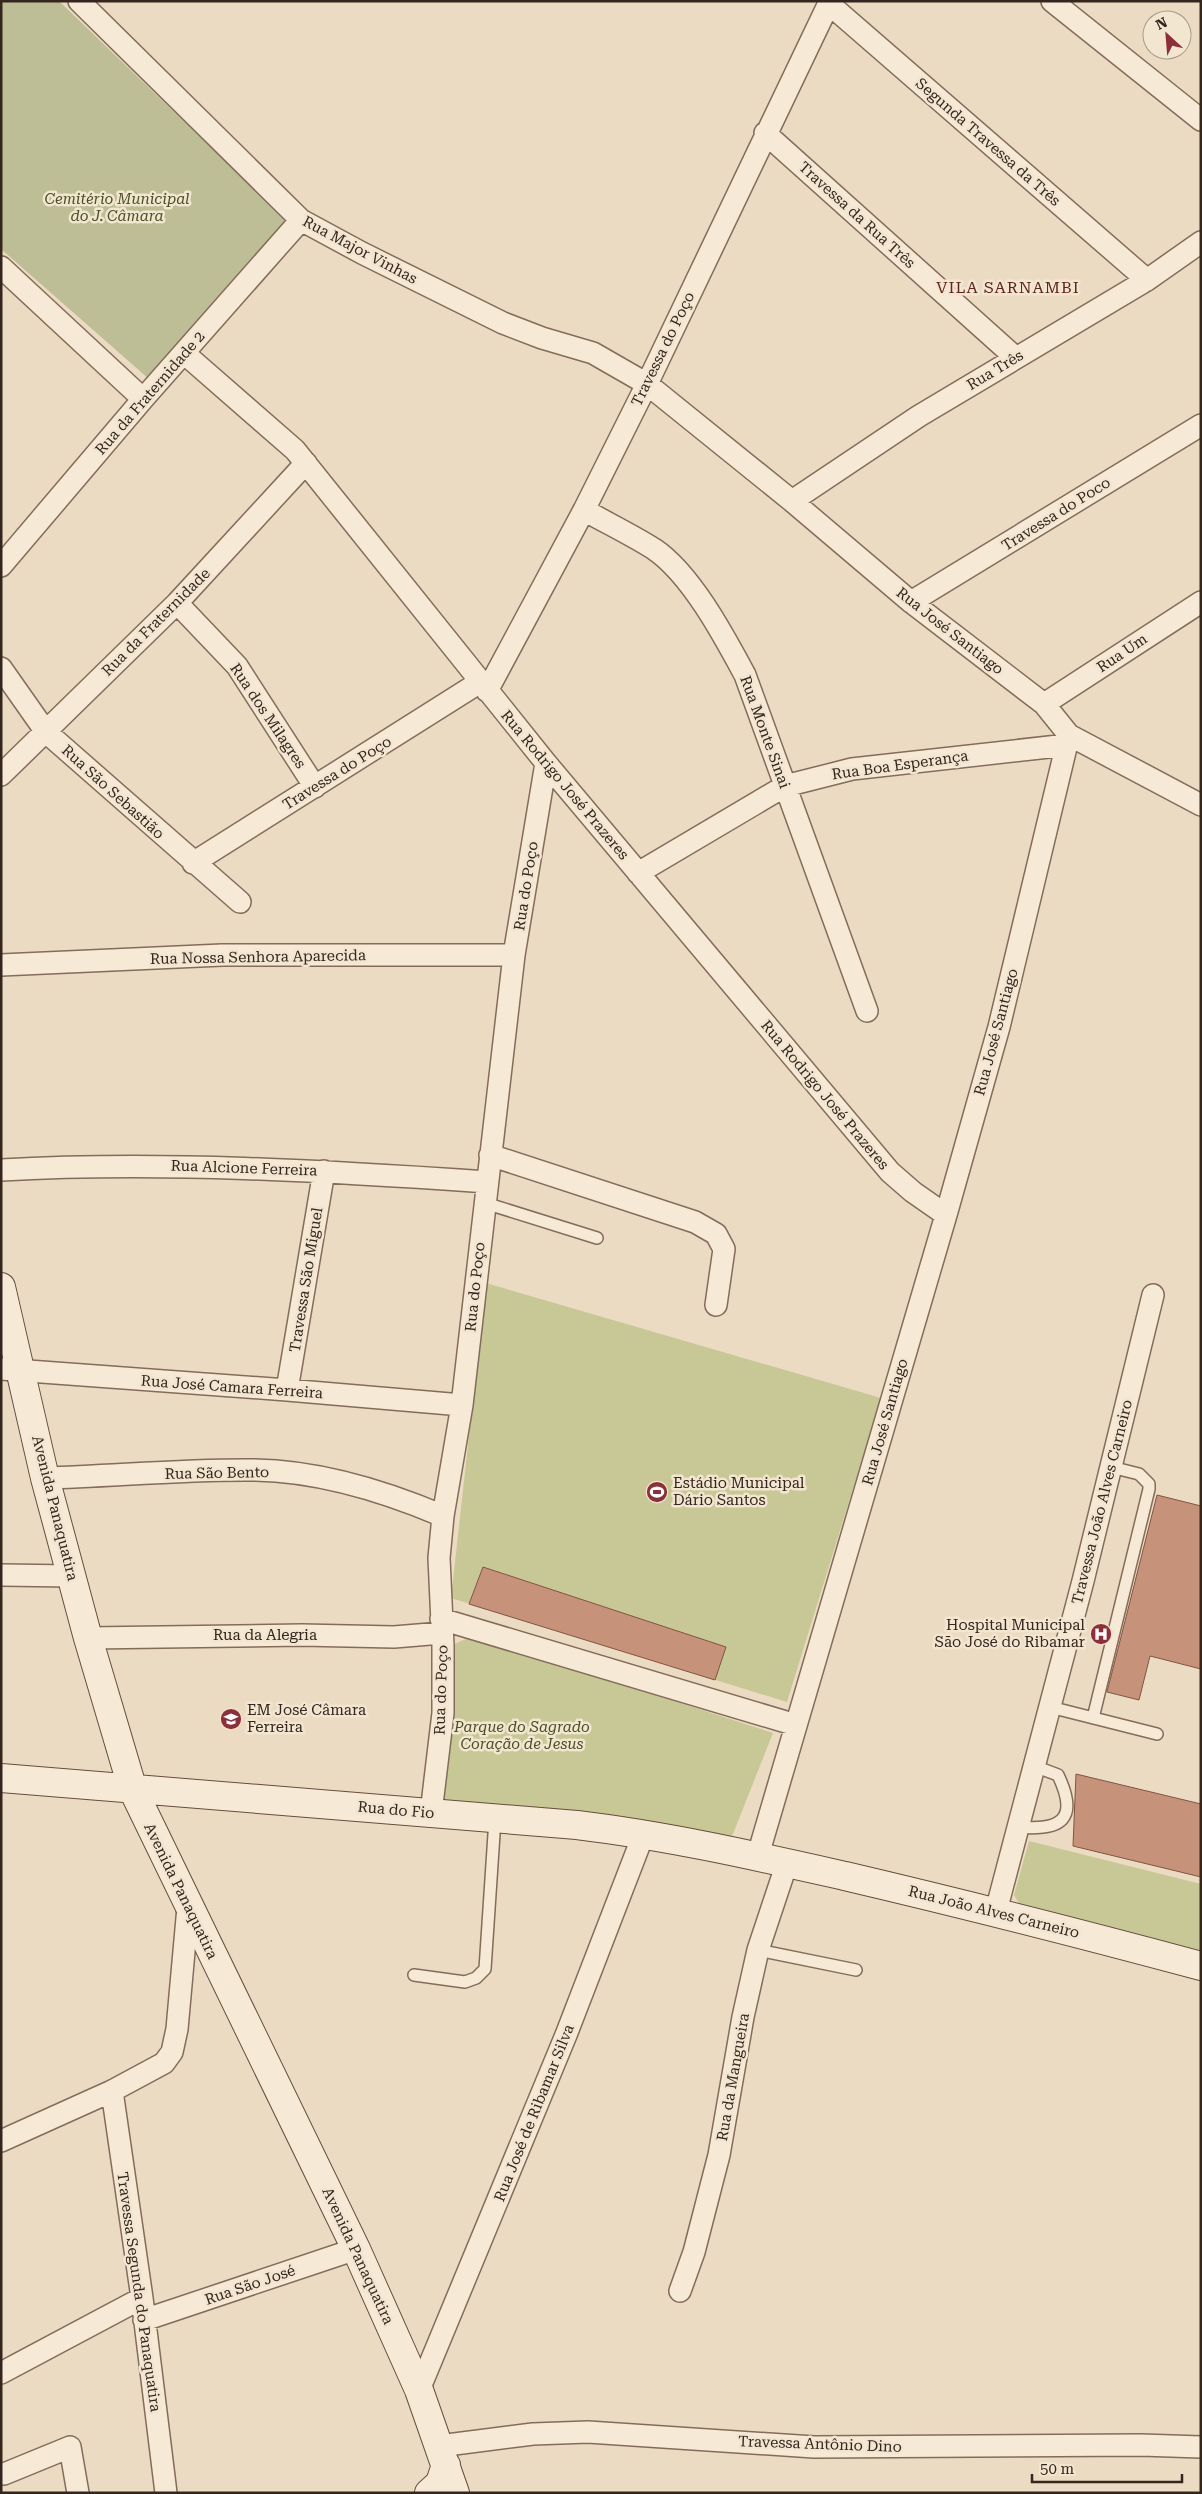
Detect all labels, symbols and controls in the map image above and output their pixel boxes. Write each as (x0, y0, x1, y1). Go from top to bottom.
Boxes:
north arrow (1142, 10, 1192, 60)
text: N (1153, 14, 1170, 33)
street label: Segunda Travessa da Três (912, 74, 1064, 210)
street label: Travessa da Rua Três (795, 158, 919, 272)
park label: Cemitério Municipal do J. Câmara (44, 190, 190, 225)
street label: Rua Major Vinhas (300, 212, 420, 288)
district label: VILA SARNAMBI (936, 278, 1080, 297)
street label: Travessa do Poço (628, 289, 698, 409)
street label: Rua da Fraternidade 2 (91, 328, 209, 458)
street label: Rua Três (964, 346, 1026, 394)
street label: Travessa do Poco (998, 473, 1114, 555)
street label: Rua da Fraternidade (98, 564, 214, 680)
street label: Rua José Santiago (893, 584, 1007, 678)
street label: Rua Um (1093, 629, 1151, 676)
street label: Rua dos Milagres (226, 660, 310, 772)
street label: Rua Monte Sinai (736, 673, 794, 791)
street label: Rua Rodrigo José Prazeres (497, 707, 633, 863)
street label: Travessa do Poço (279, 732, 395, 814)
street label: Rua São Sebastião (58, 741, 168, 843)
street label: Rua Boa Esperança (831, 747, 969, 783)
street label: Rua do Poço (510, 840, 542, 932)
street label: Rua Nossa Senhora Aparecida (150, 946, 366, 968)
street label: Rua José Santiago (970, 966, 1022, 1098)
street label: Rua Rodrigo José Prazeres (757, 1017, 893, 1173)
street label: Rua Alcione Ferreira (170, 1156, 318, 1180)
street label: Travessa São Miguel (286, 1206, 326, 1354)
street label: Rua do Poço (461, 1241, 489, 1333)
street label: Rua José Santiago (858, 1357, 912, 1487)
street label: Rua José Camara Ferreira (140, 1372, 324, 1402)
street label: Travessa João Alves Carneiro (1068, 1398, 1136, 1606)
street label: Avenida Panaquatira (28, 1433, 82, 1583)
street label: Rua São Bento (165, 1463, 269, 1483)
place label: Estádio Municipal Dário Santos (673, 1474, 805, 1509)
sports icon: Estádio Municipal Dário Santos (645, 1480, 669, 1504)
place label: Hospital Municipal São José do Ribamar (935, 1616, 1085, 1651)
hospital icon: Hospital Municipal São José do Ribamar (1089, 1622, 1113, 1646)
street label: Rua da Alegria (213, 1626, 317, 1644)
street label: Rua do Poço (430, 1645, 452, 1735)
place label: EM José Câmara Ferreira (247, 1701, 366, 1736)
school or university icon: EM José Câmara Ferreira (219, 1707, 243, 1731)
park label: Parque do Sagrado Coração de Jesus (453, 1718, 590, 1753)
street label: Rua do Fio (357, 1798, 435, 1822)
street label: Avenida Panaquatira (140, 1820, 222, 1962)
street label: Rua João Alves Carneiro (907, 1882, 1081, 1942)
street label: Rua da Mangueira (713, 2011, 753, 2143)
street label: Rua José de Ribamar Silva (490, 2022, 578, 2204)
street label: Travessa Segunda do Panaquatira (113, 2171, 165, 2413)
street label: Avenida Panaquatira (318, 2185, 398, 2327)
street label: Rua São José (202, 2261, 298, 2309)
street label: Travessa Antônio Dino (738, 2432, 902, 2456)
scale bar (1032, 2452, 1182, 2484)
text: 50 m (1040, 2460, 1075, 2478)

